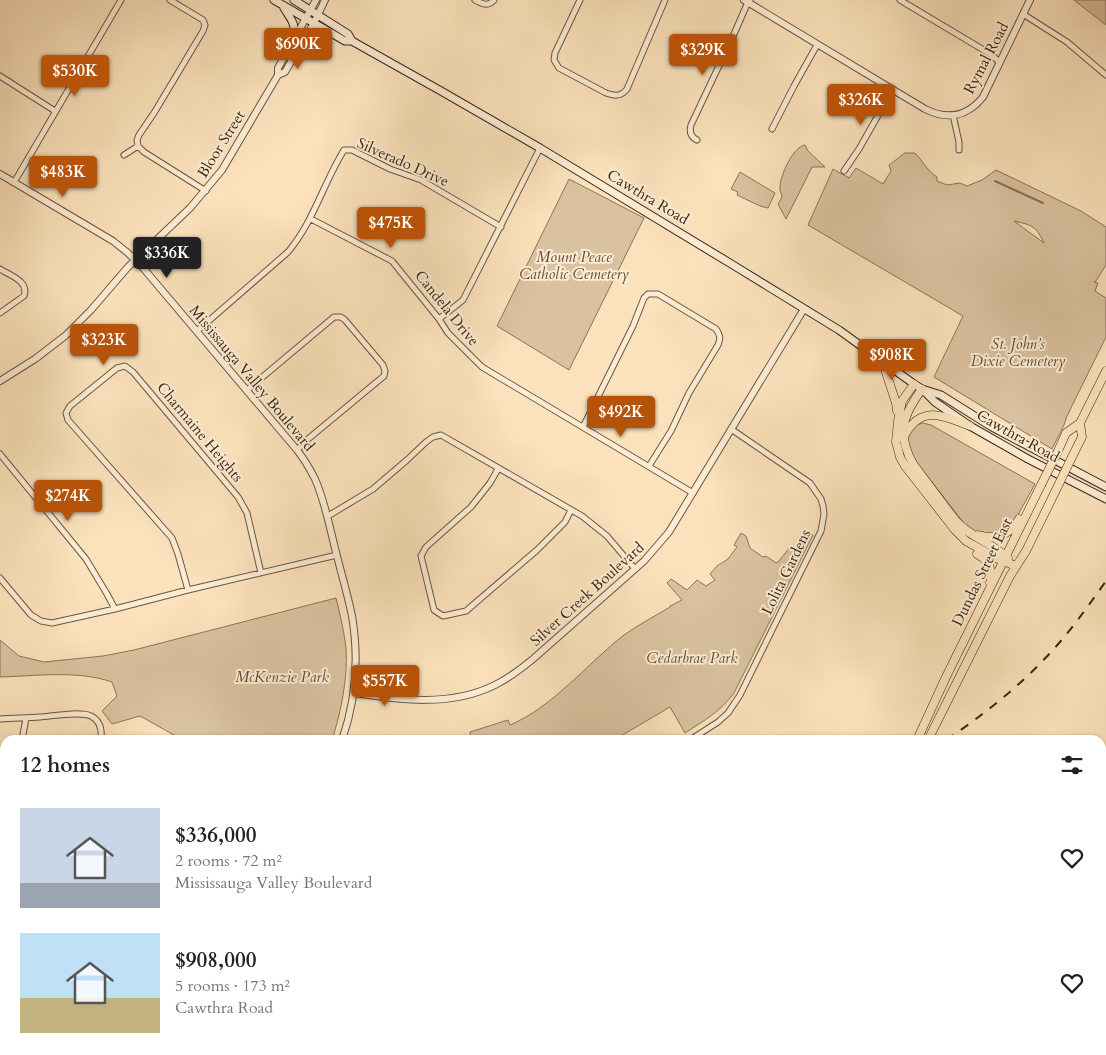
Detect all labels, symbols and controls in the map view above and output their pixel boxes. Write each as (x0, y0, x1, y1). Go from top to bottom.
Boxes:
street label: Rymal Road (959, 19, 1013, 97)
pin: $690K (263, 28, 333, 70)
text: $690K (275, 33, 321, 55)
pin: $329K (668, 34, 738, 76)
text: $329K (680, 39, 726, 61)
pin: $530K (40, 54, 110, 97)
text: $530K (52, 60, 98, 82)
pin: $326K (826, 84, 896, 126)
text: $326K (838, 89, 884, 111)
street label: Bloor Street (192, 106, 250, 181)
street label: Silverado Drive (354, 133, 452, 191)
pin: $483K (28, 156, 98, 198)
text: $483K (40, 161, 86, 183)
street label: Cawthra Road (603, 165, 693, 229)
pin: $475K (356, 206, 426, 249)
text: $475K (368, 212, 414, 234)
pin: $336K (132, 236, 202, 279)
text: $336K (144, 242, 190, 264)
park label: Mount Peace Catholic Cemetery (519, 247, 630, 284)
street label: Candela Drive (410, 266, 484, 350)
street label: Mississauga Valley Boulevard (185, 301, 319, 455)
pin: $323K (69, 324, 139, 366)
text: $323K (81, 329, 127, 351)
park label: St. John’s Dixie Cemetery (971, 334, 1066, 371)
pin: $908K (857, 338, 927, 381)
text: $908K (869, 344, 915, 366)
street label: Charmaine Heights (152, 378, 248, 486)
pin: $492K (586, 396, 656, 438)
text: $492K (598, 401, 644, 423)
street label: Cawthra Road (973, 405, 1063, 467)
pin: $274K (33, 480, 103, 522)
text: $274K (45, 485, 91, 507)
street label: Dundas Street East (947, 514, 1017, 629)
street label: Lolita Gardens (757, 526, 815, 618)
street label: Silver Creek Boulevard (526, 537, 648, 651)
park label: Cedarbrae Park (646, 648, 738, 668)
pin: $557K (350, 664, 420, 707)
park label: McKenzie Park (235, 667, 329, 687)
text: $557K (362, 670, 408, 692)
text: 12 homes (20, 751, 110, 780)
icon: filters (1058, 751, 1086, 779)
text: $336,000 (175, 821, 256, 850)
icon: home (60, 828, 120, 888)
icon: heart (1058, 844, 1086, 872)
text: 2 rooms · 72 m² (175, 850, 282, 872)
text: Mississauga Valley Boulevard (175, 872, 372, 894)
text: $908,000 (175, 946, 256, 975)
icon: home (60, 953, 120, 1013)
icon: heart (1058, 969, 1086, 997)
text: 5 rooms · 173 m² (175, 975, 290, 997)
text: Cawthra Road (175, 997, 273, 1019)

